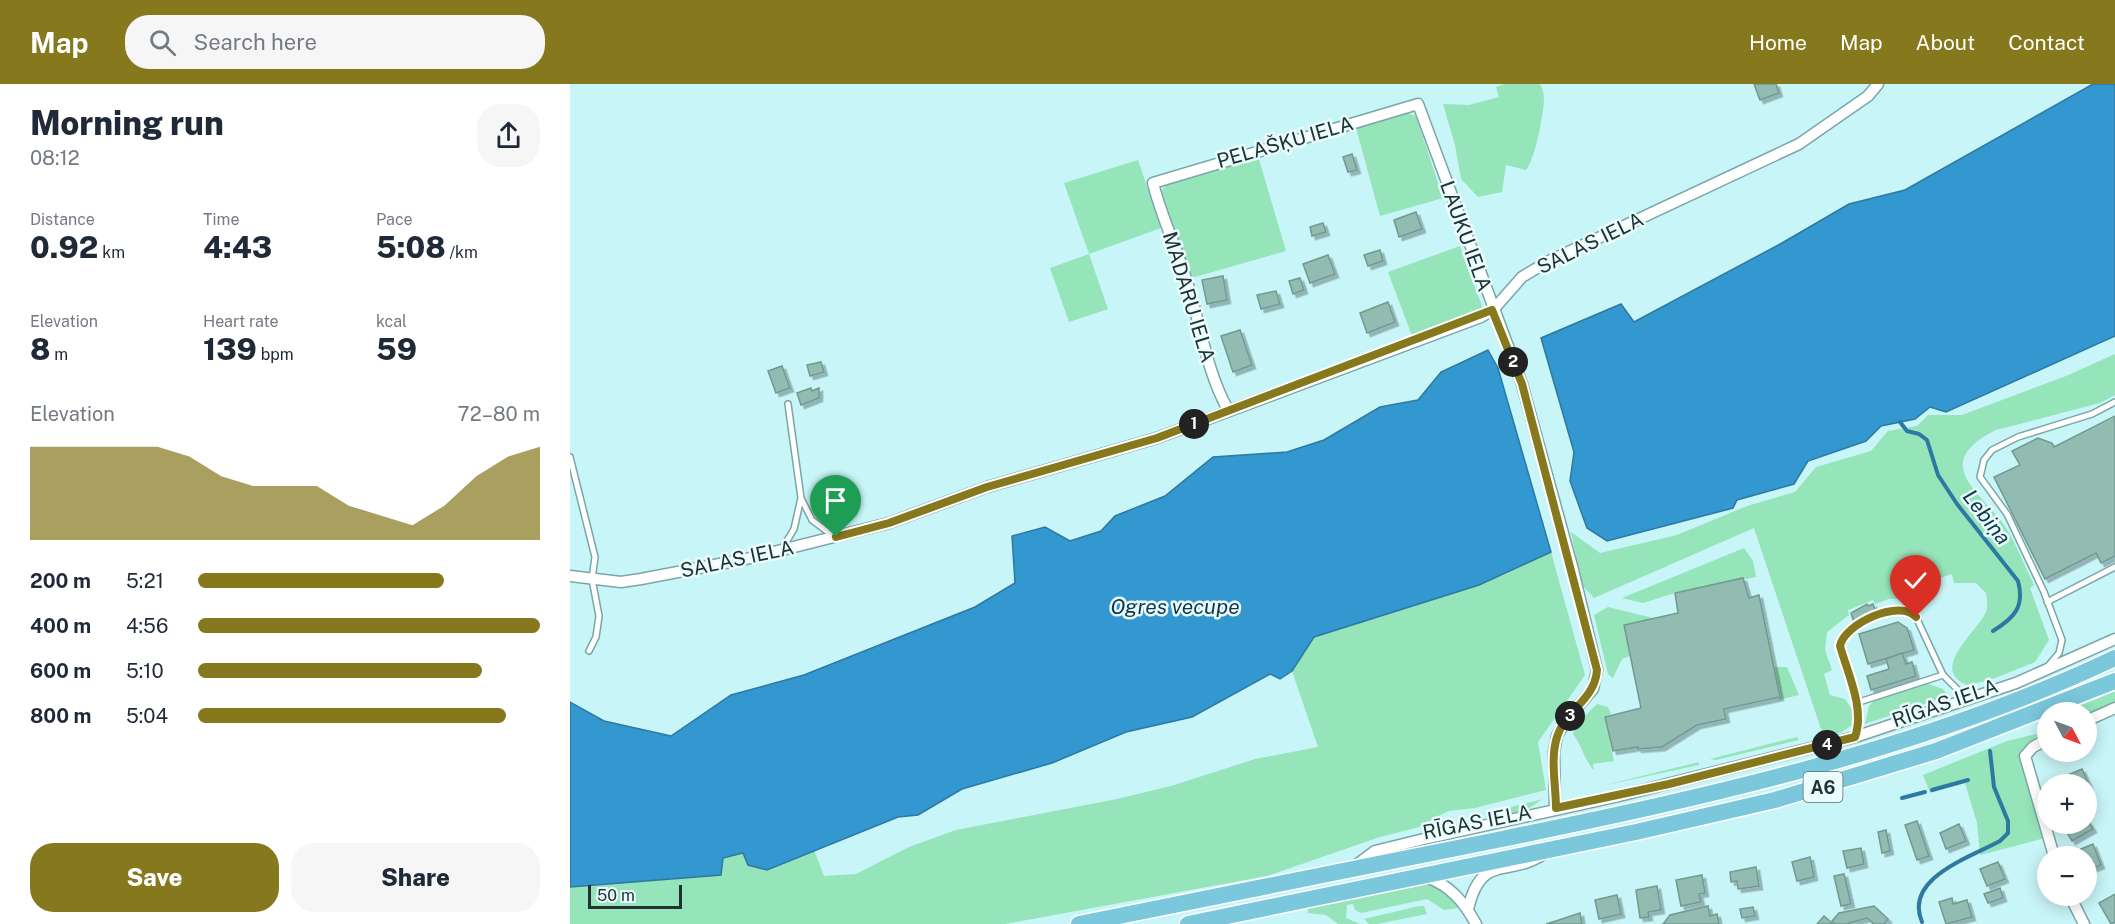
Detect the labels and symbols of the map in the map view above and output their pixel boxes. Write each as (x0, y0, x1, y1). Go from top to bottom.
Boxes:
street label: PELAŠĶU IELA (1214, 111, 1356, 173)
street label: LAUKU IELA (1435, 178, 1497, 294)
street label: SALAS IELA (1533, 207, 1647, 279)
street label: MADARU IELA (1158, 229, 1220, 365)
pin: 2 (1498, 347, 1528, 377)
pin: 1 (1179, 409, 1209, 439)
pin (810, 475, 861, 537)
water label: Lebiņa (1958, 484, 2016, 550)
street label: SALAS IELA (678, 535, 796, 583)
pin (1890, 555, 1941, 617)
water label: Ogres vecupe (1110, 594, 1240, 619)
street label: RĪGAS IELA (1889, 674, 2001, 732)
pin: 3 (1555, 701, 1585, 731)
north arrow (2037, 702, 2097, 762)
pin: 4 (1812, 730, 1842, 760)
road number: A6 (1804, 772, 1842, 802)
street label: RĪGAS IELA (1421, 800, 1533, 844)
scale bar (588, 882, 682, 910)

